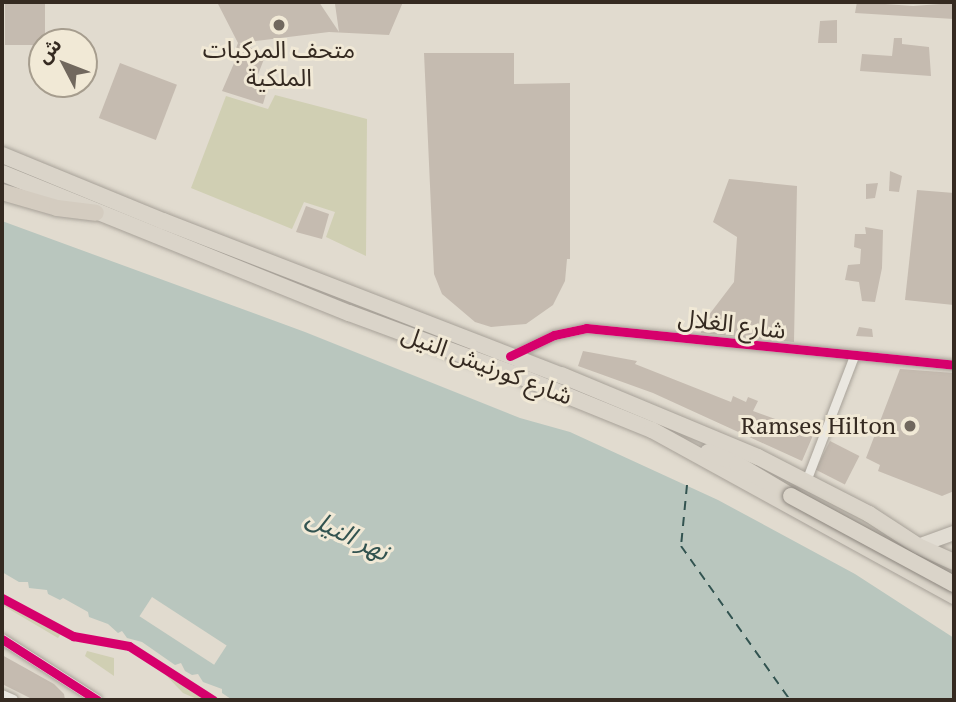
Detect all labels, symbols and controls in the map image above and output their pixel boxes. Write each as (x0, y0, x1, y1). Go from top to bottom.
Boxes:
marker: متحف المركبات الملكية (271, 17, 287, 33)
north arrow (28, 28, 98, 98)
text: ش (31, 32, 67, 68)
place label: متحف المركبات الملكية (203, 36, 355, 92)
street label: شارع الغلال (677, 303, 787, 345)
street label: شارع كورنيش النيل (398, 319, 576, 411)
place label: Ramses Hilton (741, 412, 896, 440)
marker: Ramses Hilton (902, 418, 918, 434)
water label: نهر النيل (302, 501, 394, 567)

